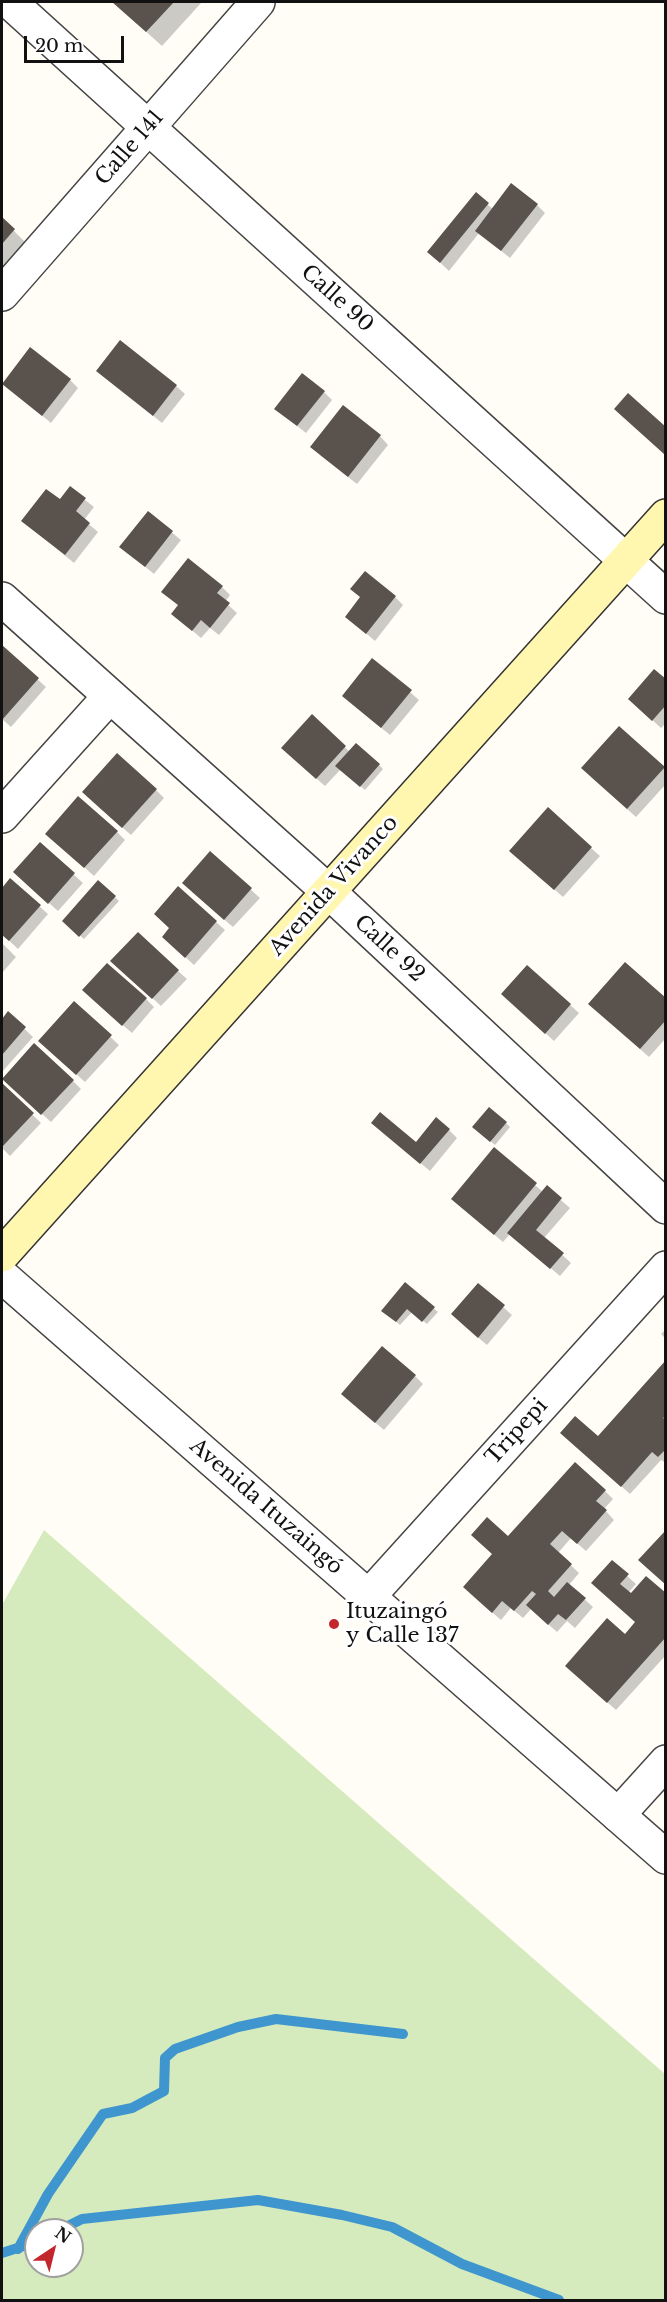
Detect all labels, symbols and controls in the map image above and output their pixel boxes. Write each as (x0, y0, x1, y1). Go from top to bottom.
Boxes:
scale bar (27, 24, 128, 62)
text: 20 m (35, 35, 83, 57)
street label: Calle 141 (91, 105, 169, 191)
street label: Calle 90 (296, 260, 378, 338)
street label: Avenida Vivanco (264, 811, 404, 961)
street label: Calle 92 (349, 910, 429, 988)
street label: Tripepi (481, 1394, 553, 1470)
street label: Avenida Ituzaingó (184, 1434, 348, 1580)
place label: Ituzaingó y Calle 137 (346, 1599, 458, 1649)
marker: Ituzaingó y Calle 137 (327, 1617, 341, 1631)
north arrow (24, 2218, 84, 2278)
text: N (51, 2222, 75, 2247)

